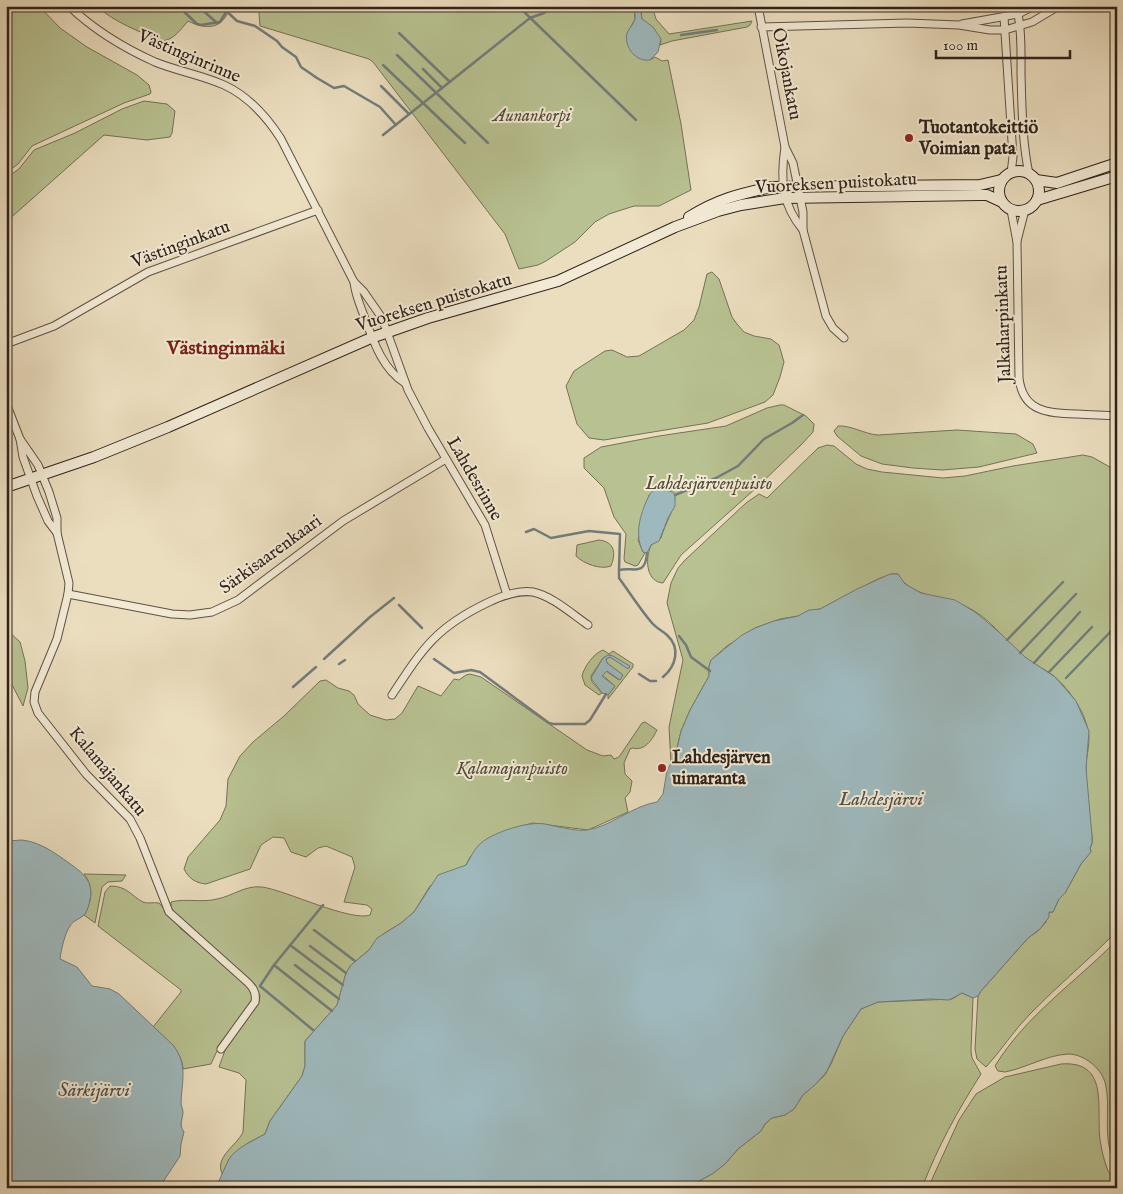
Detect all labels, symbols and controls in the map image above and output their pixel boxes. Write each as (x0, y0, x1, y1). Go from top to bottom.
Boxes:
street label: Västinginrinne (133, 25, 244, 89)
street label: Oikojankatu (766, 26, 806, 122)
scale bar (936, 28, 1069, 60)
text: 100 m (943, 36, 979, 55)
park label: Aunankorpi (491, 105, 573, 128)
place label: Tuotantokeittiö Voimian pata (918, 117, 1038, 161)
marker: Tuotantokeittiö Voimian pata (903, 132, 915, 144)
street label: Vuoreksen puistokatu (754, 168, 917, 200)
street label: Västinginkatu (128, 216, 233, 275)
street label: Jalkaharpinkatu (990, 265, 1018, 385)
street label: Vuoreksen puistokatu (352, 268, 515, 338)
district label: Västinginmäki (166, 336, 286, 361)
street label: Lahdesrinne (441, 433, 507, 525)
park label: Lahdesjärvenpuisto (645, 473, 772, 496)
street label: Särkisaarenkaari (215, 510, 327, 600)
street label: Kalamajankatu (63, 723, 151, 821)
place label: Lahdesjärven uimaranta (672, 747, 771, 791)
park label: Kalamajanpuisto (455, 758, 568, 781)
marker: Lahdesjärven uimaranta (656, 762, 668, 774)
water label: Lahdesjärvi (838, 788, 924, 812)
water label: Särkijärvi (58, 1079, 131, 1103)

